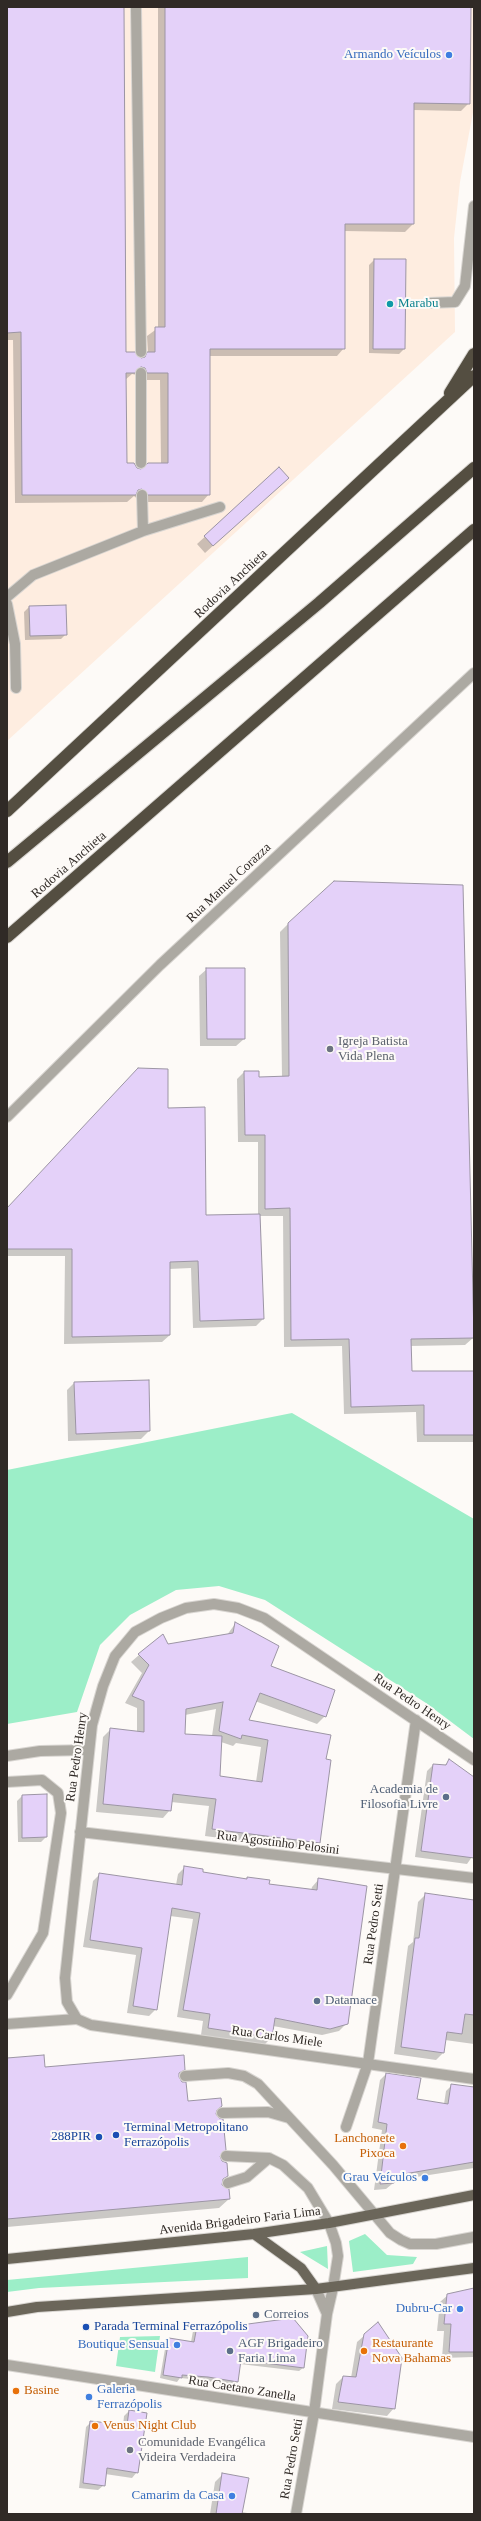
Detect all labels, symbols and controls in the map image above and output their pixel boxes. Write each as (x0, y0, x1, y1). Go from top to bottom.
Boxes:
place label: Armando Veículos (344, 47, 441, 63)
marker: Armando Veículos (444, 50, 454, 60)
place label: Marabu (398, 296, 438, 312)
marker: Marabu (385, 299, 395, 309)
street label: Rodovia Anchieta (191, 546, 271, 622)
street label: Rodovia Anchieta (28, 828, 110, 902)
street label: Rua Manuel Corazza (184, 840, 274, 926)
place label: Igreja Batista Vida Plena (338, 1034, 408, 1065)
marker: Igreja Batista Vida Plena (325, 1044, 335, 1054)
street label: Rua Pedro Henry (370, 1670, 454, 1734)
street label: Rua Pedro Henry (63, 1711, 91, 1803)
place label: Academia de Filosofia Livre (360, 1782, 438, 1813)
marker: Academia de Filosofia Livre (441, 1792, 451, 1802)
street label: Rua Agostinho Pelosini (216, 1828, 340, 1858)
street label: Rua Pedro Setti (361, 1883, 387, 1965)
place label: Datamace (325, 1993, 377, 2009)
marker: Datamace (312, 1996, 322, 2006)
street label: Rua Carlos Miele (231, 2023, 323, 2051)
place label: Terminal Metropolitano Ferrazópolis (124, 2120, 248, 2151)
place label: 288PIR (51, 2129, 91, 2145)
marker: Terminal Metropolitano Ferrazópolis (111, 2130, 121, 2140)
place label: Lanchonete Pixoca (334, 2131, 395, 2162)
marker: 288PIR (94, 2132, 104, 2142)
marker: Lanchonete Pixoca (398, 2141, 408, 2151)
place label: Grau Veículos (343, 2170, 417, 2186)
marker: Grau Veículos (420, 2173, 430, 2183)
street label: Avenida Brigadeiro Faria Lima (158, 2203, 322, 2239)
place label: Dubru-Car (396, 2301, 452, 2317)
marker: Dubru-Car (455, 2304, 465, 2314)
place label: Correios (264, 2307, 309, 2323)
marker: Correios (251, 2310, 261, 2320)
place label: Parada Terminal Ferrazópolis (94, 2319, 248, 2335)
marker: Parada Terminal Ferrazópolis (81, 2322, 91, 2332)
place label: AGF Brigadeiro Faria Lima (238, 2336, 323, 2367)
place label: Restaurante Nova Bahamas (372, 2336, 451, 2367)
place label: Boutique Sensual (78, 2337, 169, 2353)
marker: Boutique Sensual (172, 2340, 182, 2350)
marker: AGF Brigadeiro Faria Lima (225, 2346, 235, 2356)
marker: Restaurante Nova Bahamas (359, 2346, 369, 2356)
street label: Rua Caetano Zanella (187, 2373, 297, 2405)
place label: Galeria Ferrazópolis (97, 2382, 162, 2413)
place label: Basine (24, 2383, 59, 2399)
marker: Basine (11, 2386, 21, 2396)
marker: Galeria Ferrazópolis (84, 2392, 94, 2402)
street label: Rua Pedro Setti (277, 2417, 307, 2501)
place label: Venus Night Club (103, 2418, 196, 2434)
marker: Venus Night Club (90, 2421, 100, 2431)
place label: Comunidade Evangélica Videira Verdadeira (138, 2435, 265, 2466)
marker: Comunidade Evangélica Videira Verdadeira (125, 2445, 135, 2455)
place label: Camarim da Casa (132, 2488, 224, 2504)
marker: Camarim da Casa (227, 2491, 237, 2501)

